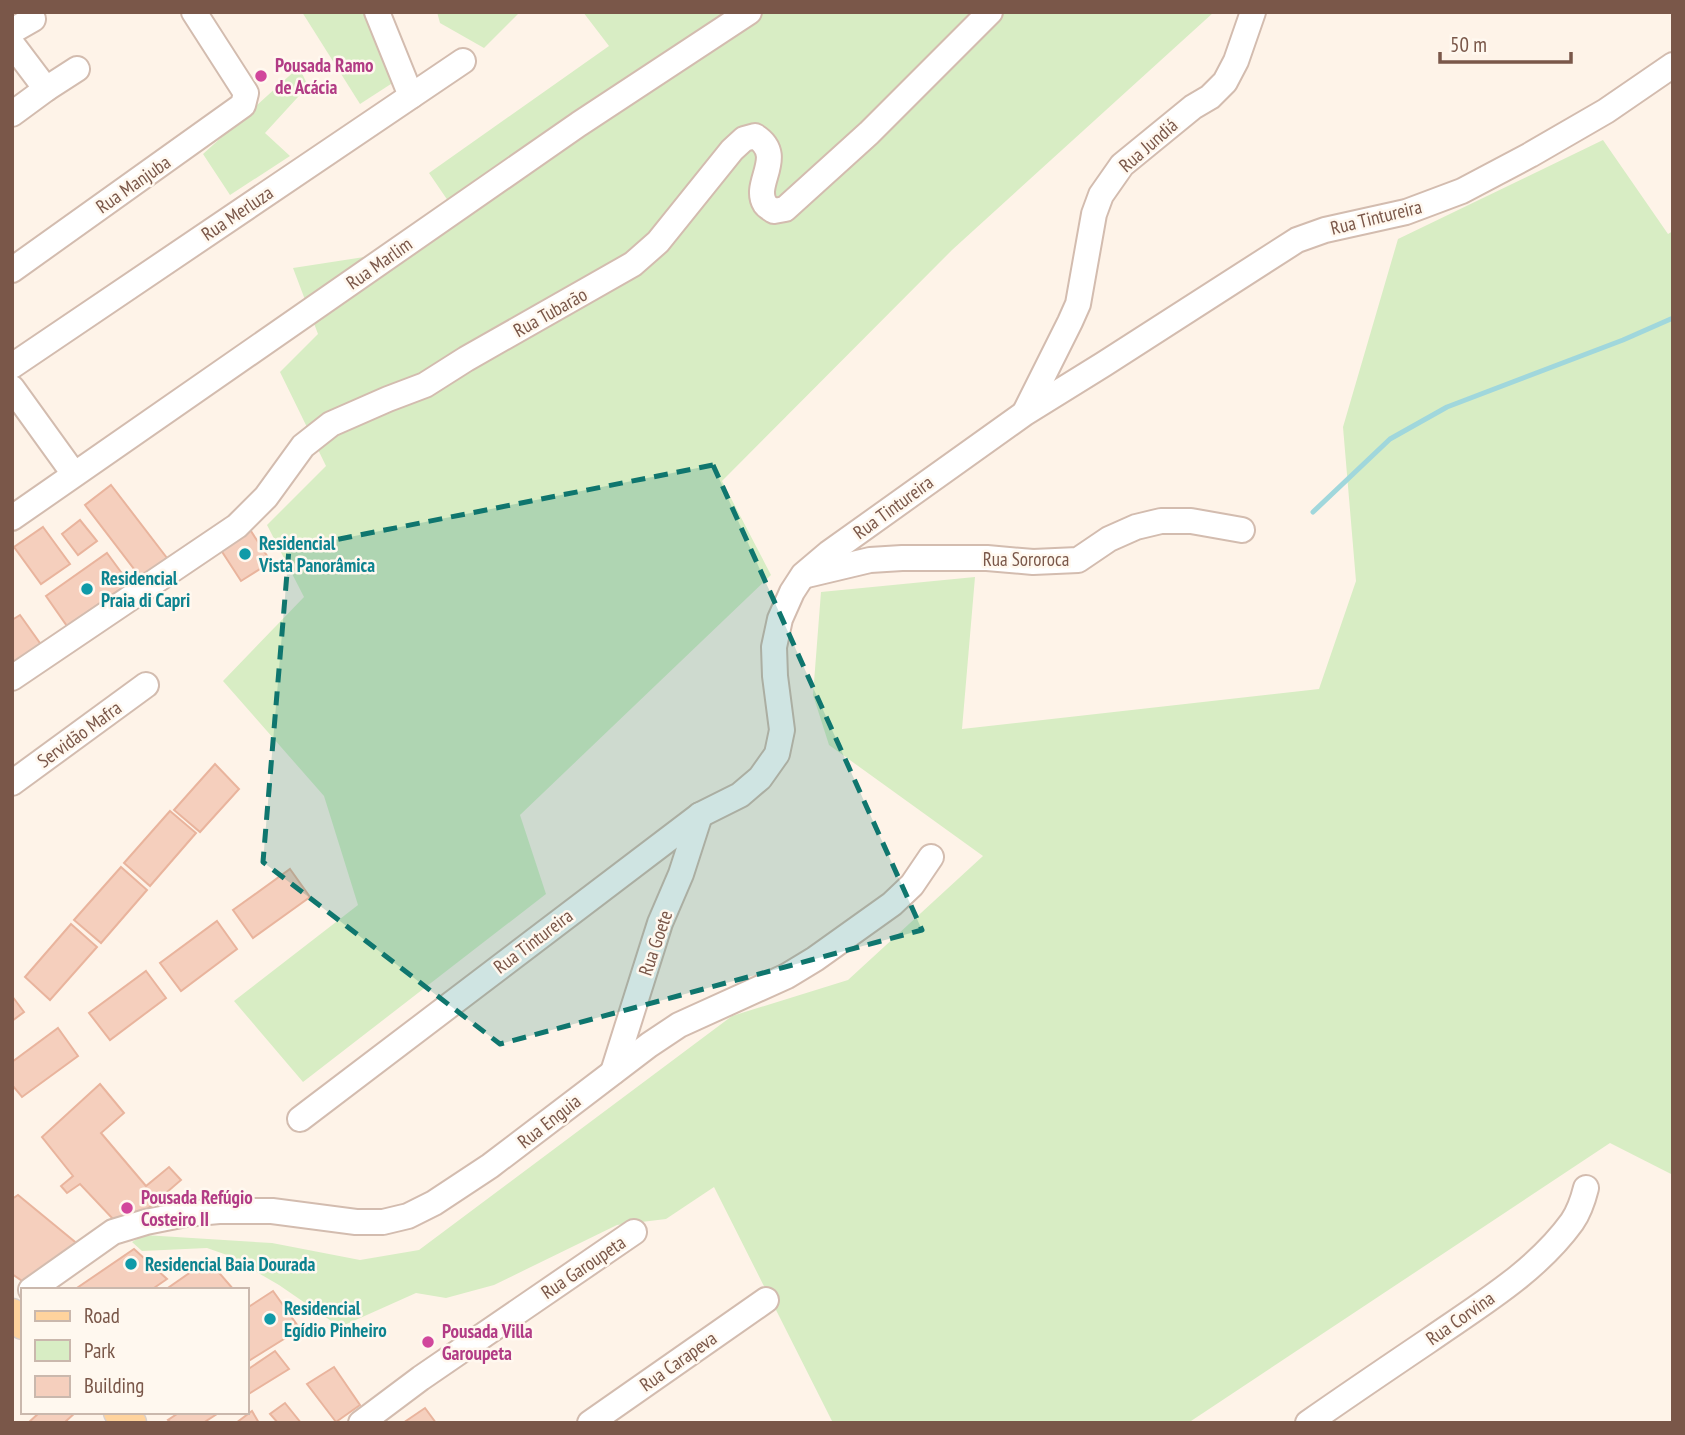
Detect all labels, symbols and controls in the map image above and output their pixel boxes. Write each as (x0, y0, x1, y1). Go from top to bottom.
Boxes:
scale bar (1440, 21, 1571, 65)
text: 50 m (1450, 31, 1487, 58)
place label: Pousada Ramo de Acácia (275, 53, 374, 99)
marker: Pousada Ramo de Acácia (253, 68, 269, 84)
street label: Rua Jundiá (1114, 113, 1182, 177)
street label: Rua Manjuba (91, 150, 175, 218)
street label: Rua Merluza (197, 180, 277, 246)
street label: Rua Tintureira (1328, 194, 1424, 240)
street label: Rua Marlim (341, 232, 417, 294)
street label: Rua Tubarão (509, 282, 591, 342)
street label: Rua Tintureira (848, 470, 938, 544)
place label: Residencial Vista Panorâmica (258, 531, 375, 577)
marker: Residencial Vista Panorâmica (237, 546, 253, 562)
street label: Rua Sororoca (983, 547, 1069, 571)
place label: Residencial Praia di Capri (101, 566, 190, 612)
marker: Residencial Praia di Capri (79, 581, 95, 597)
street label: Servidão Mafra (32, 695, 126, 773)
street label: Rua Tintureira (489, 903, 577, 979)
street label: Rua Goete (633, 907, 677, 979)
street label: Rua Enguia (513, 1089, 585, 1153)
place label: Pousada Refúgio Costeiro II (141, 1185, 253, 1231)
marker: Pousada Refúgio Costeiro II (119, 1200, 135, 1216)
street label: Rua Garoupeta (536, 1230, 630, 1304)
place label: Residencial Baia Dourada (145, 1252, 315, 1276)
marker: Residencial Baia Dourada (123, 1256, 139, 1272)
street label: Rua Corvina (1421, 1286, 1499, 1350)
legend (21, 1288, 248, 1414)
place label: Residencial Egídio Pinheiro (284, 1296, 387, 1342)
text: Road (84, 1302, 120, 1329)
marker: Residencial Egídio Pinheiro (262, 1311, 278, 1327)
place label: Pousada Villa Garoupeta (442, 1319, 533, 1365)
street label: Rua Carapeva (635, 1326, 721, 1396)
marker: Pousada Villa Garoupeta (420, 1334, 436, 1350)
text: Park (84, 1337, 115, 1364)
text: Building (84, 1372, 144, 1399)

